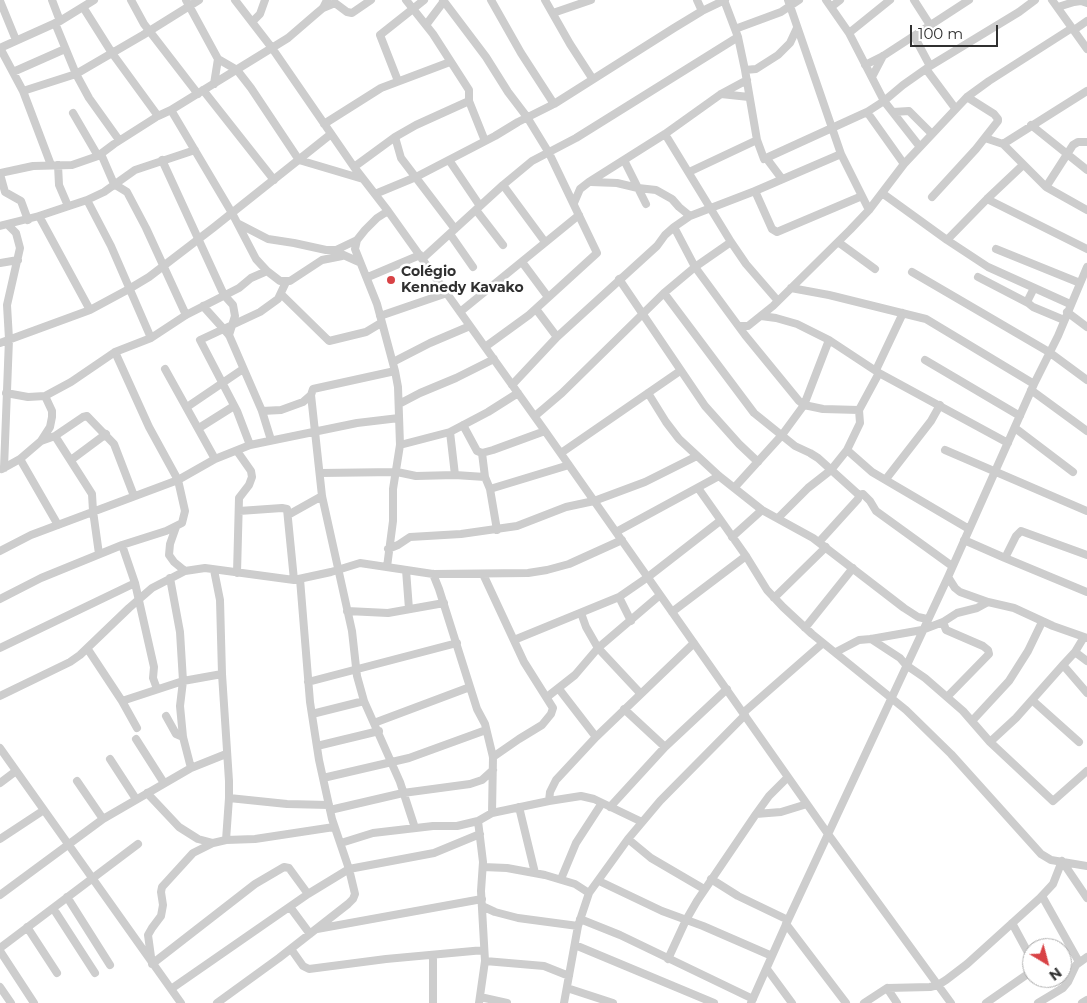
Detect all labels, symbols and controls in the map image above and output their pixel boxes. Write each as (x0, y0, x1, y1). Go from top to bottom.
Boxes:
scale bar (912, 15, 1000, 47)
text: 100 m (918, 24, 963, 43)
place label: Colégio Kennedy Kavako (401, 264, 524, 296)
marker: Colégio Kennedy Kavako (385, 274, 397, 286)
north arrow (1022, 938, 1072, 988)
text: N (1045, 964, 1065, 985)

